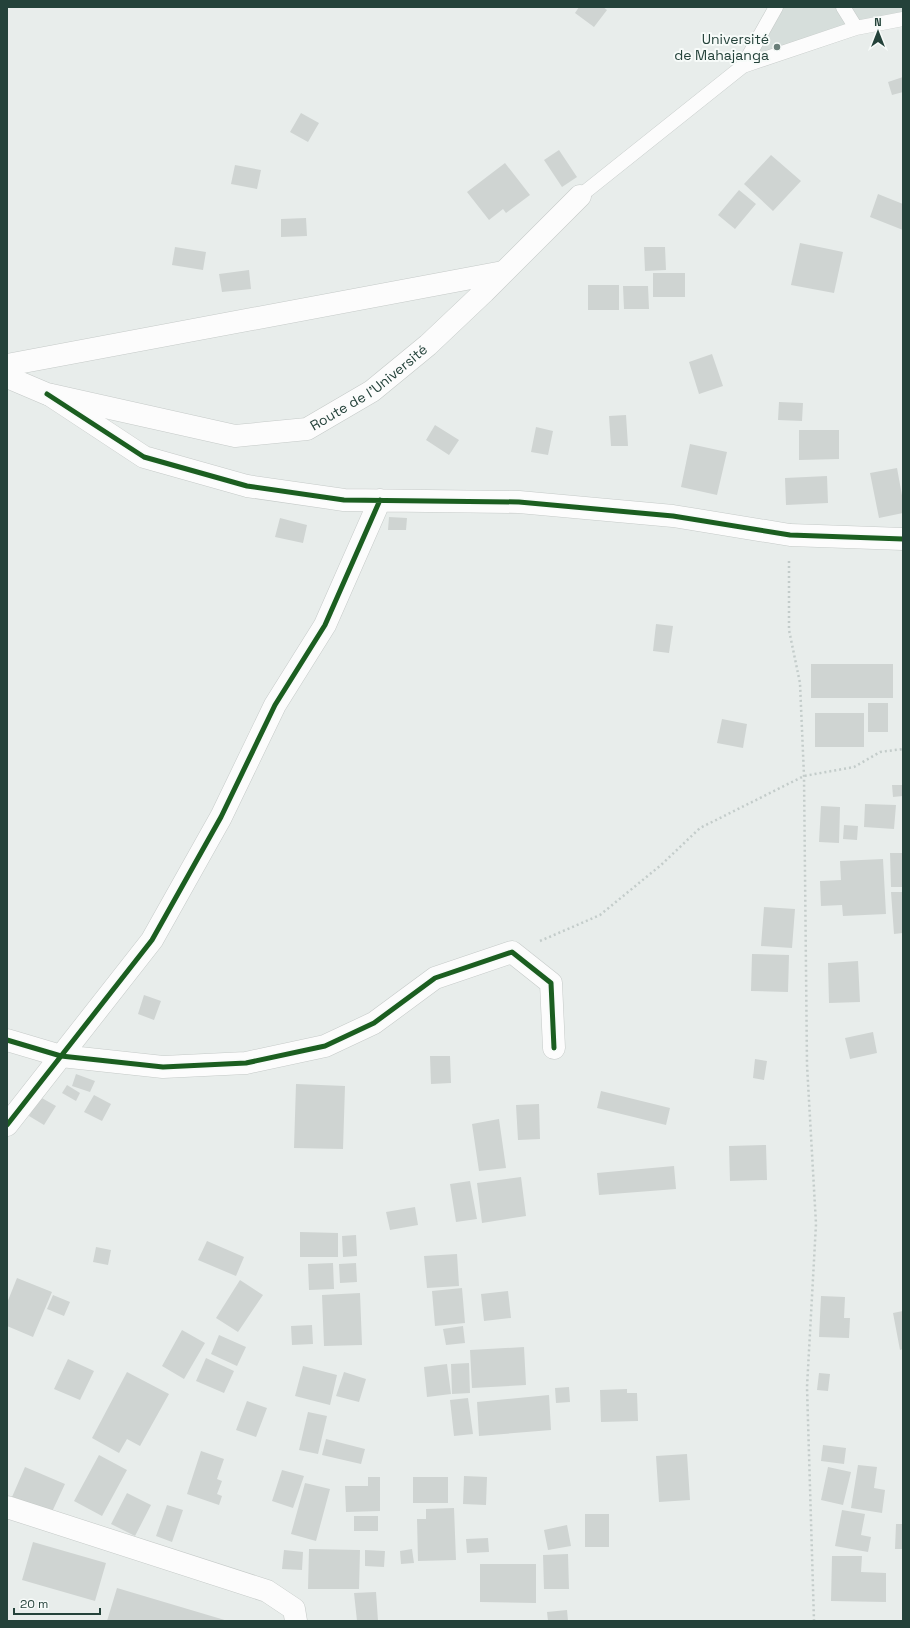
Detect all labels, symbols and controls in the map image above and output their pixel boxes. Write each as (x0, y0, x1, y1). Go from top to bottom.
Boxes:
north arrow (858, 12, 898, 52)
text: N (874, 15, 882, 29)
place label: Université de Mahajanga (674, 30, 769, 64)
marker: Université de Mahajanga (772, 42, 782, 52)
street label: Route de l'Université (307, 340, 431, 434)
scale bar (14, 1590, 100, 1616)
text: 20 m (20, 1596, 48, 1612)

